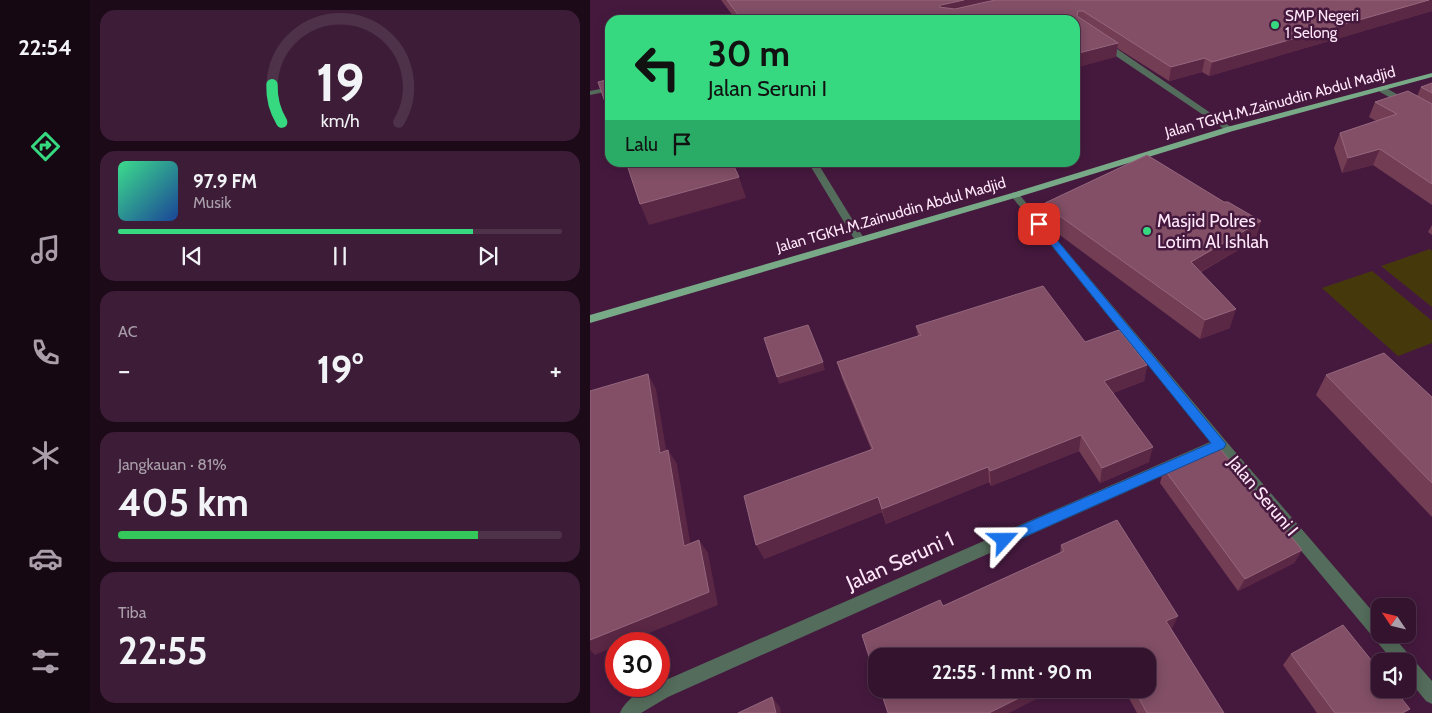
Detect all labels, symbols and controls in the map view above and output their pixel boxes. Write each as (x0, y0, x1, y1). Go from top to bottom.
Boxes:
place label: SMP Negeri 1 Selong (1285, 7, 1359, 42)
marker: SMP Negeri 1 Selong (1269, 19, 1281, 31)
text: 30 m (708, 32, 790, 75)
text: 22:54 (18, 34, 72, 61)
icon: left (625, 35, 690, 100)
text: 19 (316, 51, 364, 114)
street label: Jalan TGKH.M.Zainuddin Abdul Madjid (1162, 63, 1397, 142)
text: Jalan Seruni I (708, 75, 827, 102)
text: km/h (320, 110, 360, 131)
icon: directions (28, 129, 63, 164)
icon: arrive (668, 130, 696, 158)
text: Lalu (625, 133, 658, 156)
text: 97.9 FM (193, 170, 257, 193)
street label: Jalan TGKH.M.Zainuddin Abdul Madjid (773, 174, 1008, 257)
text: Musik (193, 193, 231, 212)
pin (1018, 203, 1060, 245)
icon: arrive (1025, 210, 1053, 238)
place label: Masjid Polres Lotim Al Ishlah (1157, 210, 1269, 253)
marker: Masjid Polres Lotim Al Ishlah (1141, 225, 1153, 237)
icon: music (28, 232, 63, 267)
icon: previous (178, 242, 206, 270)
icon: pause (326, 242, 354, 270)
icon: next (474, 242, 502, 270)
text: AC (118, 322, 138, 341)
icon: phone (28, 335, 63, 370)
text: 19° (317, 346, 363, 393)
text: − (118, 353, 130, 387)
text: + (550, 353, 562, 387)
icon: climate (28, 438, 63, 473)
street label: Jalan Seruni I (1223, 451, 1303, 540)
text: Jangkauan · 81% (118, 455, 227, 474)
text: 405 km (118, 479, 249, 526)
position arrow (977, 513, 1029, 565)
street label: Jalan Seruni 1 (841, 526, 957, 596)
icon: car (28, 541, 63, 576)
north arrow (1371, 598, 1416, 642)
map controls (1371, 598, 1416, 698)
text: Tiba (118, 603, 146, 622)
text: 22:55 (118, 627, 207, 674)
speed limit sign: 30 (605, 632, 670, 697)
icon: filters (28, 644, 63, 679)
button: sound (1371, 653, 1416, 698)
text: 22:55 · 1 mnt · 90 m (932, 661, 1092, 684)

